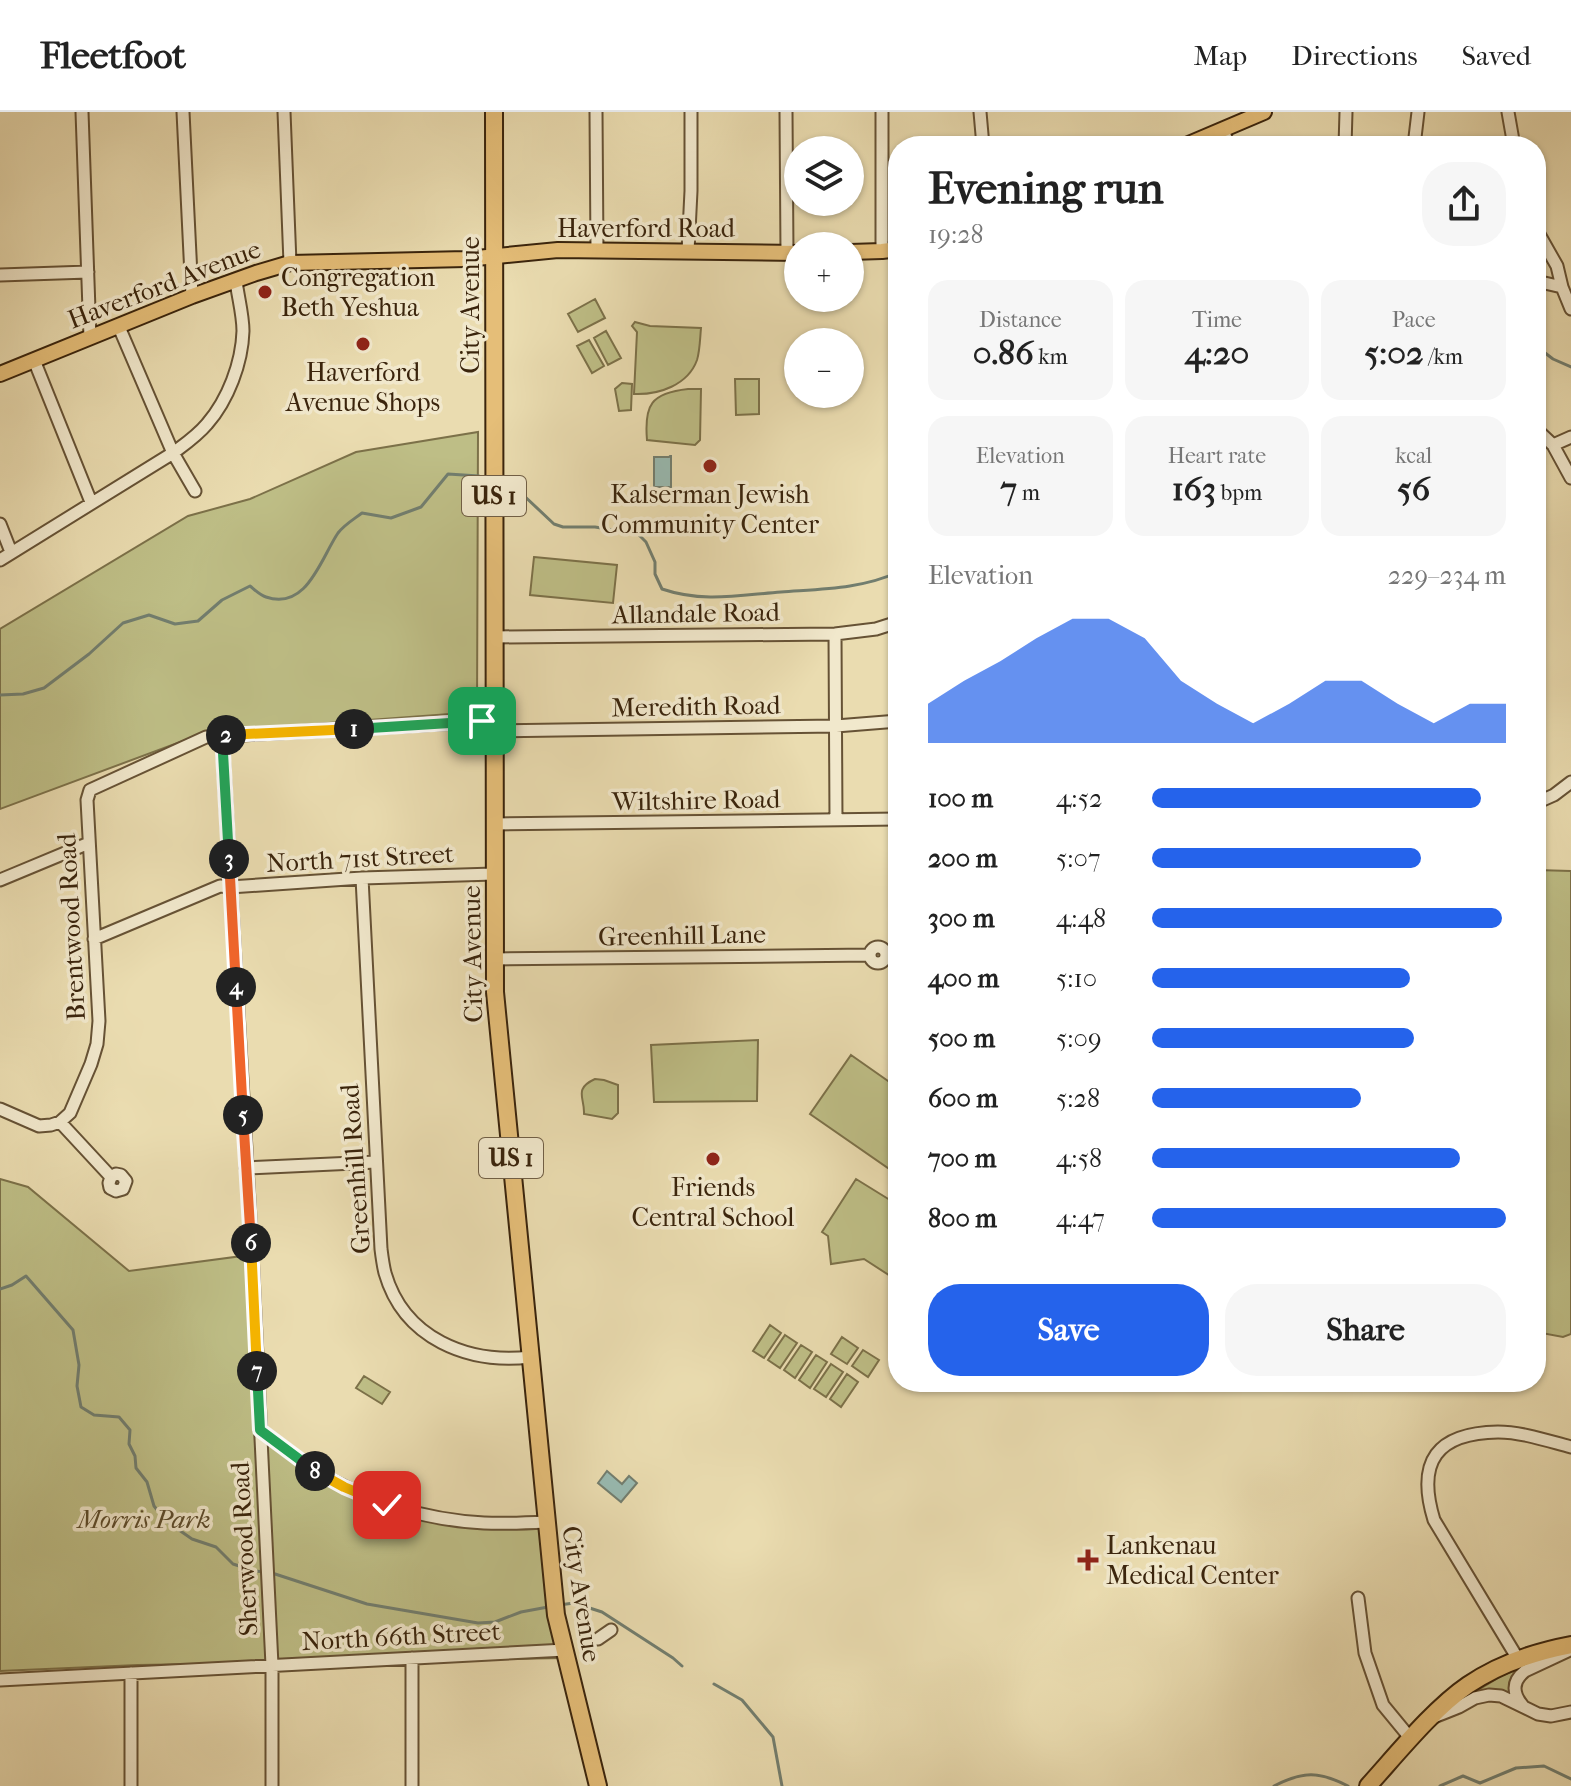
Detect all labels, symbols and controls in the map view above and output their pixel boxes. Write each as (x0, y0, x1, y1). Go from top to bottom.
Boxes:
text: Fleetfoot (40, 33, 186, 78)
text: Map (1194, 39, 1247, 72)
text: Directions (1291, 39, 1418, 72)
text: Saved (1462, 39, 1531, 72)
map controls (784, 136, 864, 408)
button: layers (784, 136, 864, 216)
button: share (1422, 162, 1506, 246)
text: Evening run (928, 163, 1163, 214)
street label: Haverford Road (557, 213, 736, 244)
text: 19:28 (928, 219, 984, 250)
button: + (784, 232, 864, 312)
street label: Haverford Avenue (63, 233, 265, 335)
street label: City Avenue (455, 236, 486, 374)
place label: Congregation Beth Yeshua (281, 262, 435, 323)
marker: Congregation Beth Yeshua (256, 283, 274, 301)
text: Distance (979, 307, 1062, 333)
text: Time (1192, 307, 1242, 333)
text: Pace (1392, 307, 1436, 333)
button: − (784, 328, 864, 408)
text: 0.86 (973, 333, 1034, 373)
text: 4:20 (1185, 333, 1249, 373)
text: 5:02 (1364, 333, 1423, 373)
marker: Haverford Avenue Shops (354, 335, 372, 353)
text: km (1034, 344, 1068, 370)
text: /km (1423, 344, 1463, 370)
place label: Haverford Avenue Shops (285, 357, 440, 418)
text: Elevation (976, 443, 1065, 469)
text: Heart rate (1168, 443, 1266, 469)
text: kcal (1395, 443, 1432, 469)
marker: Kalserman Jewish Community Center (701, 457, 719, 475)
text: 7 (1001, 469, 1017, 509)
text: 163 (1172, 469, 1216, 509)
text: 56 (1397, 469, 1430, 509)
road number: US 1 (462, 476, 526, 516)
place label: Kalserman Jewish Community Center (601, 479, 819, 540)
text: m (1017, 480, 1040, 506)
text: bpm (1216, 480, 1262, 506)
text: Elevation (928, 560, 1033, 591)
text: 229–234 m (1388, 560, 1506, 591)
street label: Allandale Road (611, 597, 781, 630)
pin (448, 687, 516, 755)
street label: Meredith Road (611, 690, 782, 723)
icon: arrive (460, 699, 504, 743)
pin: 1 (334, 709, 374, 749)
pin: 2 (206, 715, 246, 755)
text: 1 (350, 716, 358, 742)
text: 2 (220, 722, 232, 748)
text: 100 m (928, 783, 993, 814)
text: 4:52 (1056, 783, 1102, 814)
street label: Wiltshire Road (611, 784, 781, 817)
street label: Brentwood Road (51, 832, 92, 1022)
street label: North 71st Street (265, 838, 455, 879)
pin: 3 (209, 839, 249, 879)
text: 200 m (928, 843, 997, 874)
text: 5:07 (1056, 843, 1100, 874)
text: 3 (224, 846, 234, 872)
street label: City Avenue (456, 885, 489, 1023)
text: 300 m (928, 903, 995, 934)
text: 4:48 (1056, 903, 1106, 934)
street label: Greenhill Lane (598, 919, 766, 952)
text: 400 m (928, 963, 999, 994)
text: 5:10 (1056, 963, 1097, 994)
pin: 4 (216, 967, 256, 1007)
text: 4 (230, 974, 243, 1000)
text: 500 m (928, 1023, 995, 1054)
text: 5:09 (1056, 1023, 1102, 1054)
street label: Greenhill Road (334, 1082, 377, 1255)
text: 600 m (928, 1083, 998, 1114)
text: 5:28 (1056, 1083, 1100, 1114)
pin: 5 (223, 1095, 263, 1135)
text: 5 (238, 1102, 248, 1128)
road number: US 1 (479, 1138, 543, 1178)
text: 700 m (928, 1143, 996, 1174)
text: 4:58 (1056, 1143, 1102, 1174)
marker: Friends Central School (704, 1150, 722, 1168)
place label: Friends Central School (631, 1172, 795, 1233)
text: 800 m (928, 1203, 997, 1234)
text: 4:47 (1056, 1203, 1105, 1234)
pin: 6 (231, 1223, 271, 1263)
text: 6 (245, 1230, 257, 1256)
button: Save (928, 1284, 1209, 1376)
button: Share (1225, 1284, 1506, 1376)
pin: 7 (237, 1351, 277, 1391)
text: 7 (252, 1358, 262, 1384)
pin: 8 (295, 1451, 335, 1491)
text: 8 (309, 1458, 321, 1484)
street label: Sherwood Road (224, 1460, 265, 1637)
pin (353, 1471, 421, 1539)
icon: check (365, 1483, 409, 1527)
park label: Morris Park (75, 1504, 211, 1535)
street label: City Avenue (555, 1524, 608, 1665)
place label: Lankenau Medical Center (1106, 1530, 1279, 1591)
marker: Lankenau Medical Center (1077, 1549, 1099, 1571)
street label: North 66th Street (301, 1616, 502, 1657)

